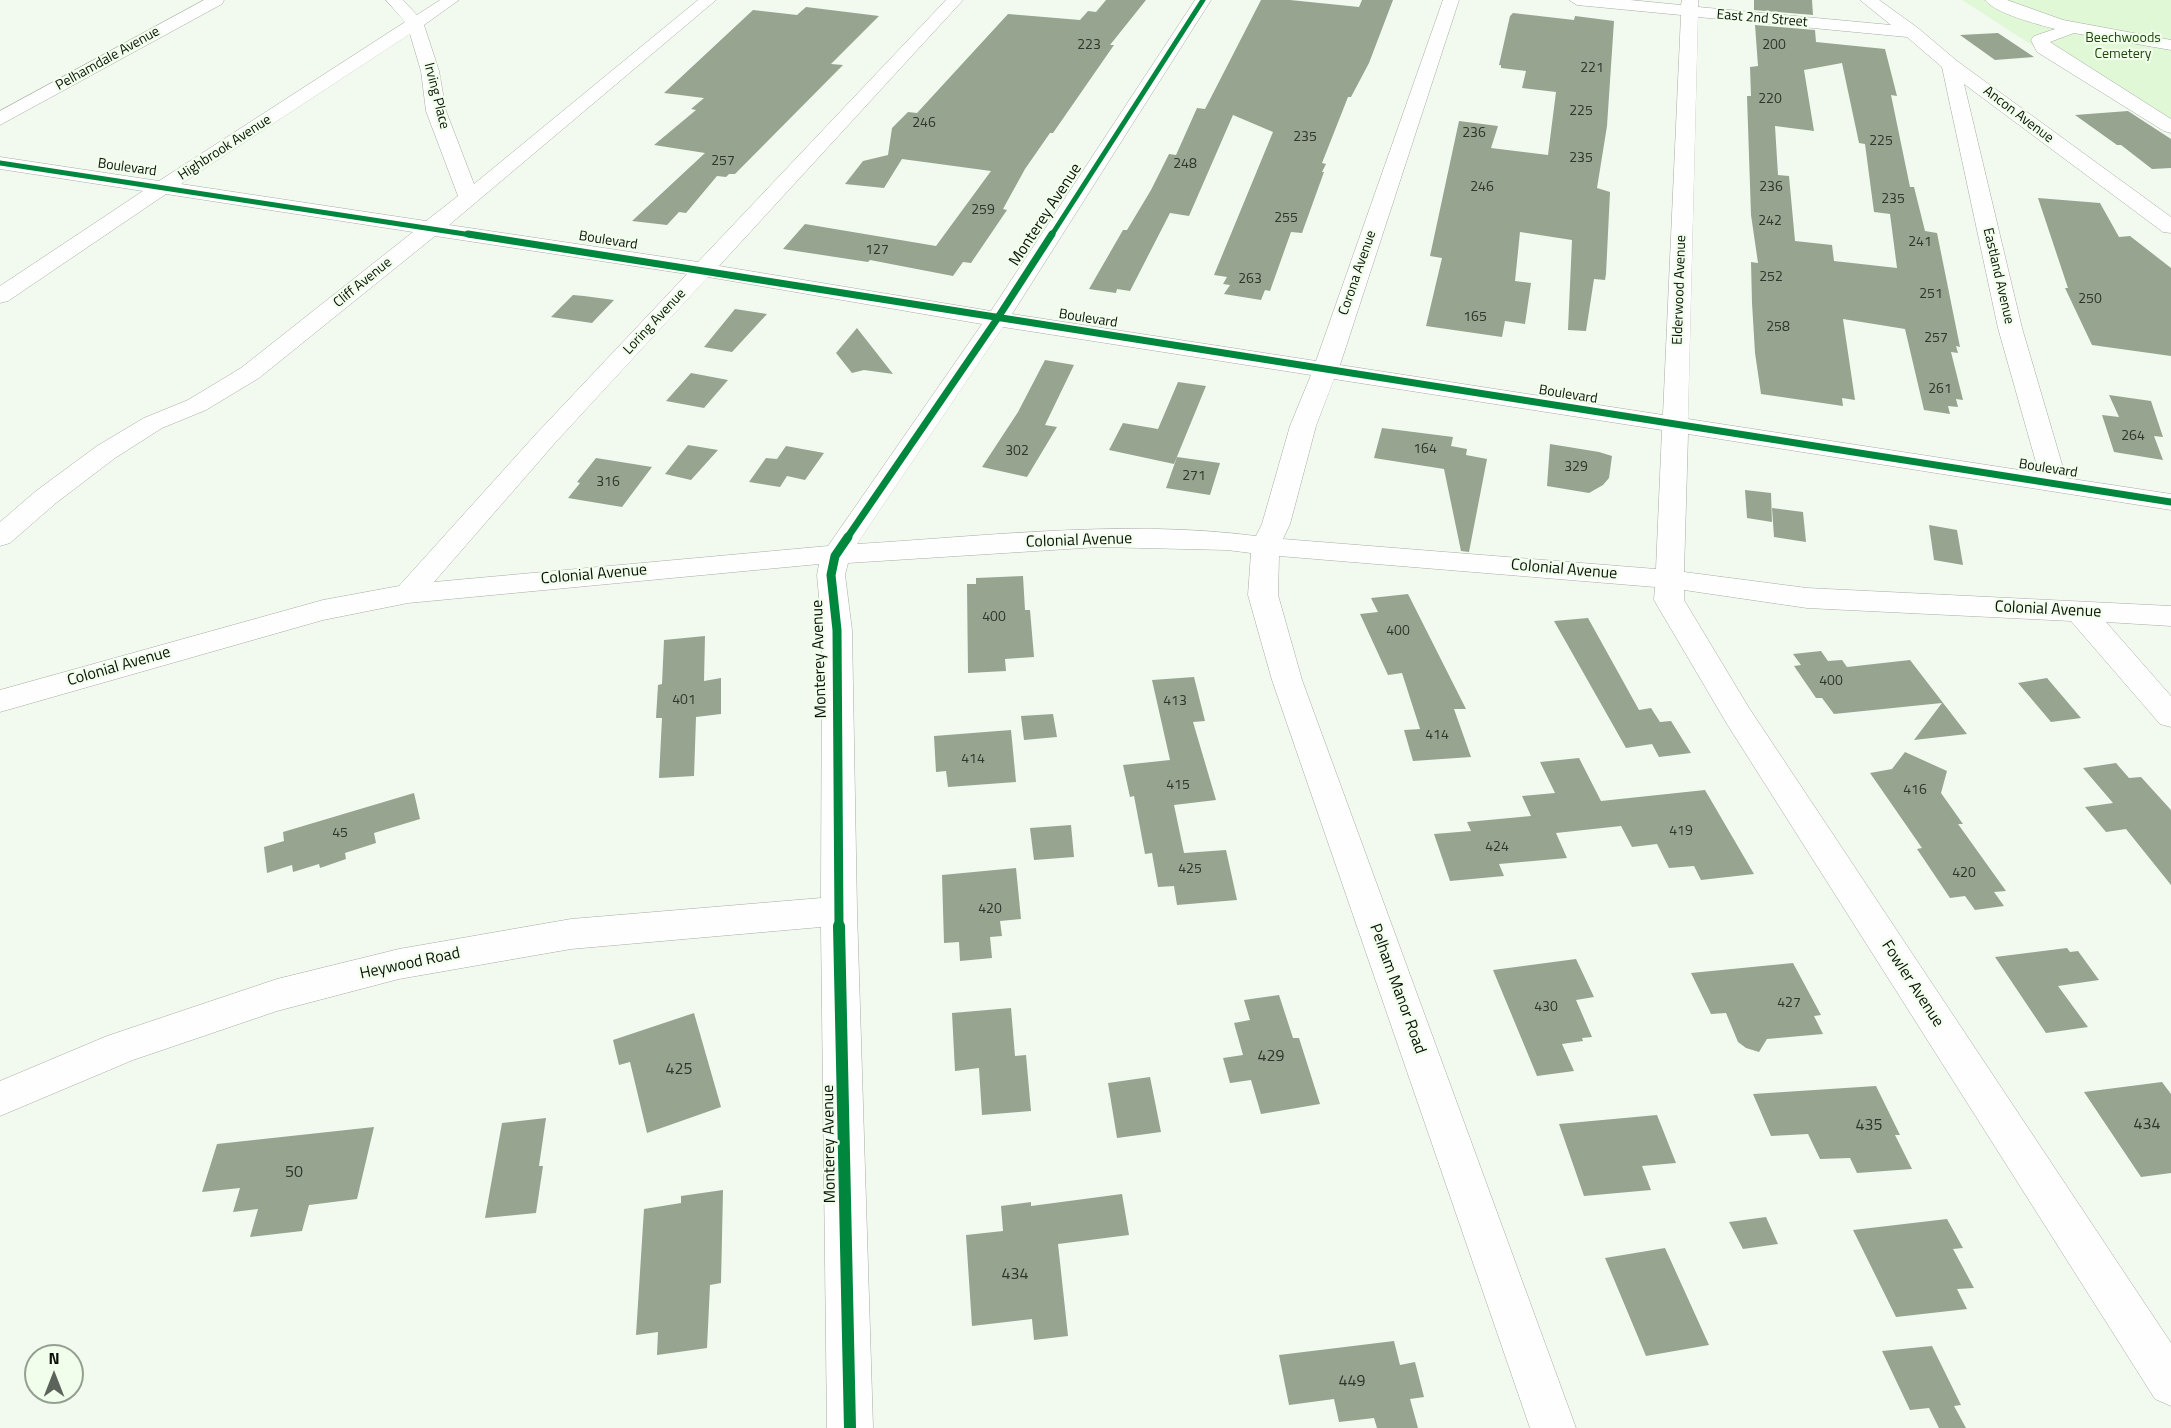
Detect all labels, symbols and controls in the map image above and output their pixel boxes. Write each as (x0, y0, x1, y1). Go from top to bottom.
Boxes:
street label: East 2nd Street (1716, 7, 1808, 31)
street label: Pelhamdale Avenue (53, 23, 163, 95)
park label: Beechwoods Cemetery (2085, 31, 2161, 63)
house number: 223 (1077, 38, 1101, 54)
house number: 200 (1762, 38, 1786, 54)
street label: Irving Place (420, 61, 452, 131)
house number: 221 (1580, 61, 1604, 77)
street label: Ancon Avenue (1980, 83, 2056, 147)
house number: 220 (1758, 92, 1782, 108)
house number: 225 (1569, 104, 1593, 120)
street label: Highbrook Avenue (175, 112, 275, 184)
house number: 246 (912, 116, 936, 132)
house number: 236 (1462, 126, 1486, 142)
house number: 235 (1293, 130, 1317, 146)
house number: 225 (1869, 134, 1893, 150)
house number: 235 (1569, 151, 1593, 167)
house number: 257 (711, 154, 735, 170)
street label: Boulevard (96, 156, 158, 180)
house number: 248 (1173, 157, 1197, 173)
street label: Monterey Avenue (1006, 160, 1086, 270)
house number: 246 (1470, 180, 1494, 196)
house number: 236 (1759, 180, 1783, 196)
house number: 235 (1881, 192, 1905, 208)
house number: 259 (971, 203, 995, 219)
house number: 255 (1274, 211, 1298, 227)
house number: 242 (1758, 214, 1782, 230)
street label: Eastland Avenue (1979, 226, 2017, 326)
street label: Boulevard (577, 228, 639, 254)
street label: Corona Avenue (1336, 228, 1380, 318)
street label: Elderwood Avenue (1670, 235, 1690, 345)
house number: 241 (1908, 235, 1932, 251)
house number: 127 (865, 243, 889, 259)
street label: Cliff Avenue (330, 254, 396, 312)
house number: 252 (1759, 270, 1783, 286)
house number: 263 (1238, 272, 1262, 288)
street label: Loring Avenue (620, 286, 690, 358)
house number: 251 (1919, 287, 1943, 303)
house number: 250 (2078, 292, 2102, 308)
street label: Boulevard (1057, 306, 1119, 332)
house number: 165 (1463, 310, 1487, 326)
house number: 258 (1766, 320, 1790, 336)
house number: 257 (1924, 331, 1948, 347)
street label: Boulevard (1537, 382, 1599, 408)
house number: 261 (1928, 382, 1952, 398)
house number: 264 (2121, 429, 2145, 445)
house number: 164 (1413, 442, 1437, 458)
house number: 302 (1005, 444, 1029, 460)
street label: Boulevard (2017, 456, 2079, 482)
house number: 329 (1564, 460, 1588, 476)
house number: 271 (1182, 469, 1206, 485)
house number: 316 (596, 475, 620, 491)
street label: Colonial Avenue (1025, 530, 1133, 552)
street label: Colonial Avenue (1510, 556, 1618, 584)
street label: Colonial Avenue (540, 561, 648, 589)
street label: Colonial Avenue (1994, 598, 2102, 622)
street label: Monterey Avenue (808, 599, 832, 719)
house number: 400 (982, 610, 1006, 626)
house number: 400 (1386, 624, 1410, 640)
street label: Colonial Avenue (65, 643, 173, 691)
house number: 400 (1819, 674, 1843, 690)
house number: 401 (672, 693, 696, 709)
house number: 413 (1163, 694, 1187, 710)
house number: 414 (1425, 728, 1449, 744)
house number: 414 (961, 752, 985, 768)
house number: 415 (1166, 778, 1190, 794)
house number: 416 (1903, 783, 1927, 799)
house number: 419 (1669, 824, 1693, 840)
house number: 45 (332, 826, 348, 842)
house number: 424 (1485, 840, 1509, 856)
house number: 425 (1178, 862, 1202, 878)
house number: 420 (1952, 866, 1976, 882)
house number: 420 (978, 902, 1002, 918)
street label: Pelham Manor Road (1365, 921, 1429, 1057)
street label: Fowler Avenue (1877, 937, 1947, 1031)
street label: Heywood Road (358, 944, 462, 984)
house number: 427 (1777, 996, 1801, 1012)
house number: 430 (1534, 1000, 1558, 1016)
house number: 429 (1258, 1047, 1284, 1067)
house number: 425 (666, 1060, 692, 1080)
street label: Monterey Avenue (819, 1085, 841, 1203)
house number: 434 (2134, 1115, 2160, 1135)
house number: 435 (1856, 1116, 1882, 1136)
house number: 50 (285, 1163, 303, 1183)
house number: 434 (1002, 1265, 1028, 1285)
north arrow (24, 1344, 84, 1404)
text: N (48, 1346, 60, 1370)
house number: 449 (1339, 1372, 1365, 1392)

